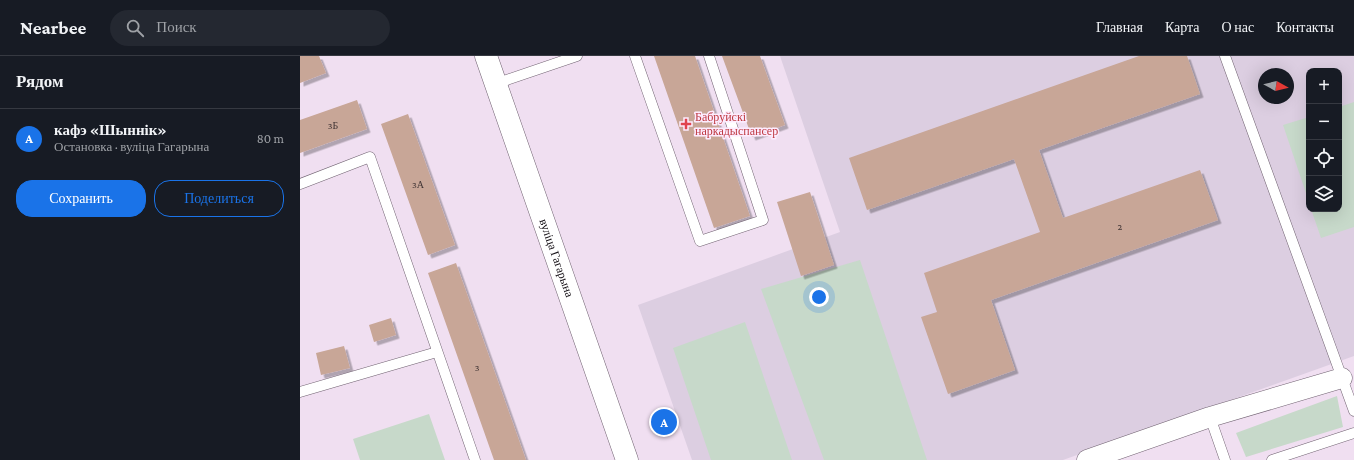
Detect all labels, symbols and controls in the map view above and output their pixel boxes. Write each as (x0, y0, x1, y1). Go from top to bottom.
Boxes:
search box (110, 10, 390, 46)
text: Nearbee (20, 17, 86, 38)
icon: search (124, 17, 146, 39)
text: Поиск (156, 19, 197, 35)
text: Главная (1096, 19, 1143, 35)
text: Карта (1165, 19, 1200, 35)
text: О нас (1222, 19, 1254, 35)
text: Контакты (1276, 19, 1334, 35)
north arrow (1258, 68, 1294, 104)
map controls (1306, 68, 1342, 212)
button: + (1306, 68, 1342, 104)
text: Рядом (16, 72, 64, 91)
button: − (1306, 104, 1342, 140)
place label: Бабруйскі наркадыспансер (695, 110, 778, 138)
marker: Бабруйскі наркадыспансер (680, 118, 692, 130)
house number: 3Б (328, 120, 338, 131)
text: кафэ «Шыннік» (54, 122, 167, 138)
text: A (25, 131, 33, 146)
text: 80 m (257, 131, 284, 146)
text: Остановка · вуліца Гагарына (54, 139, 209, 154)
button: locate (1306, 140, 1342, 176)
button: layers (1306, 176, 1342, 212)
house number: 3А (412, 179, 425, 190)
button: Сохранить (16, 180, 146, 217)
button: Поделиться (154, 180, 284, 217)
street label: вуліца Гагарына (536, 217, 577, 300)
house number: 2 (1118, 221, 1123, 232)
your location (809, 287, 829, 307)
house number: 3 (475, 362, 480, 373)
pin: A (651, 407, 677, 437)

